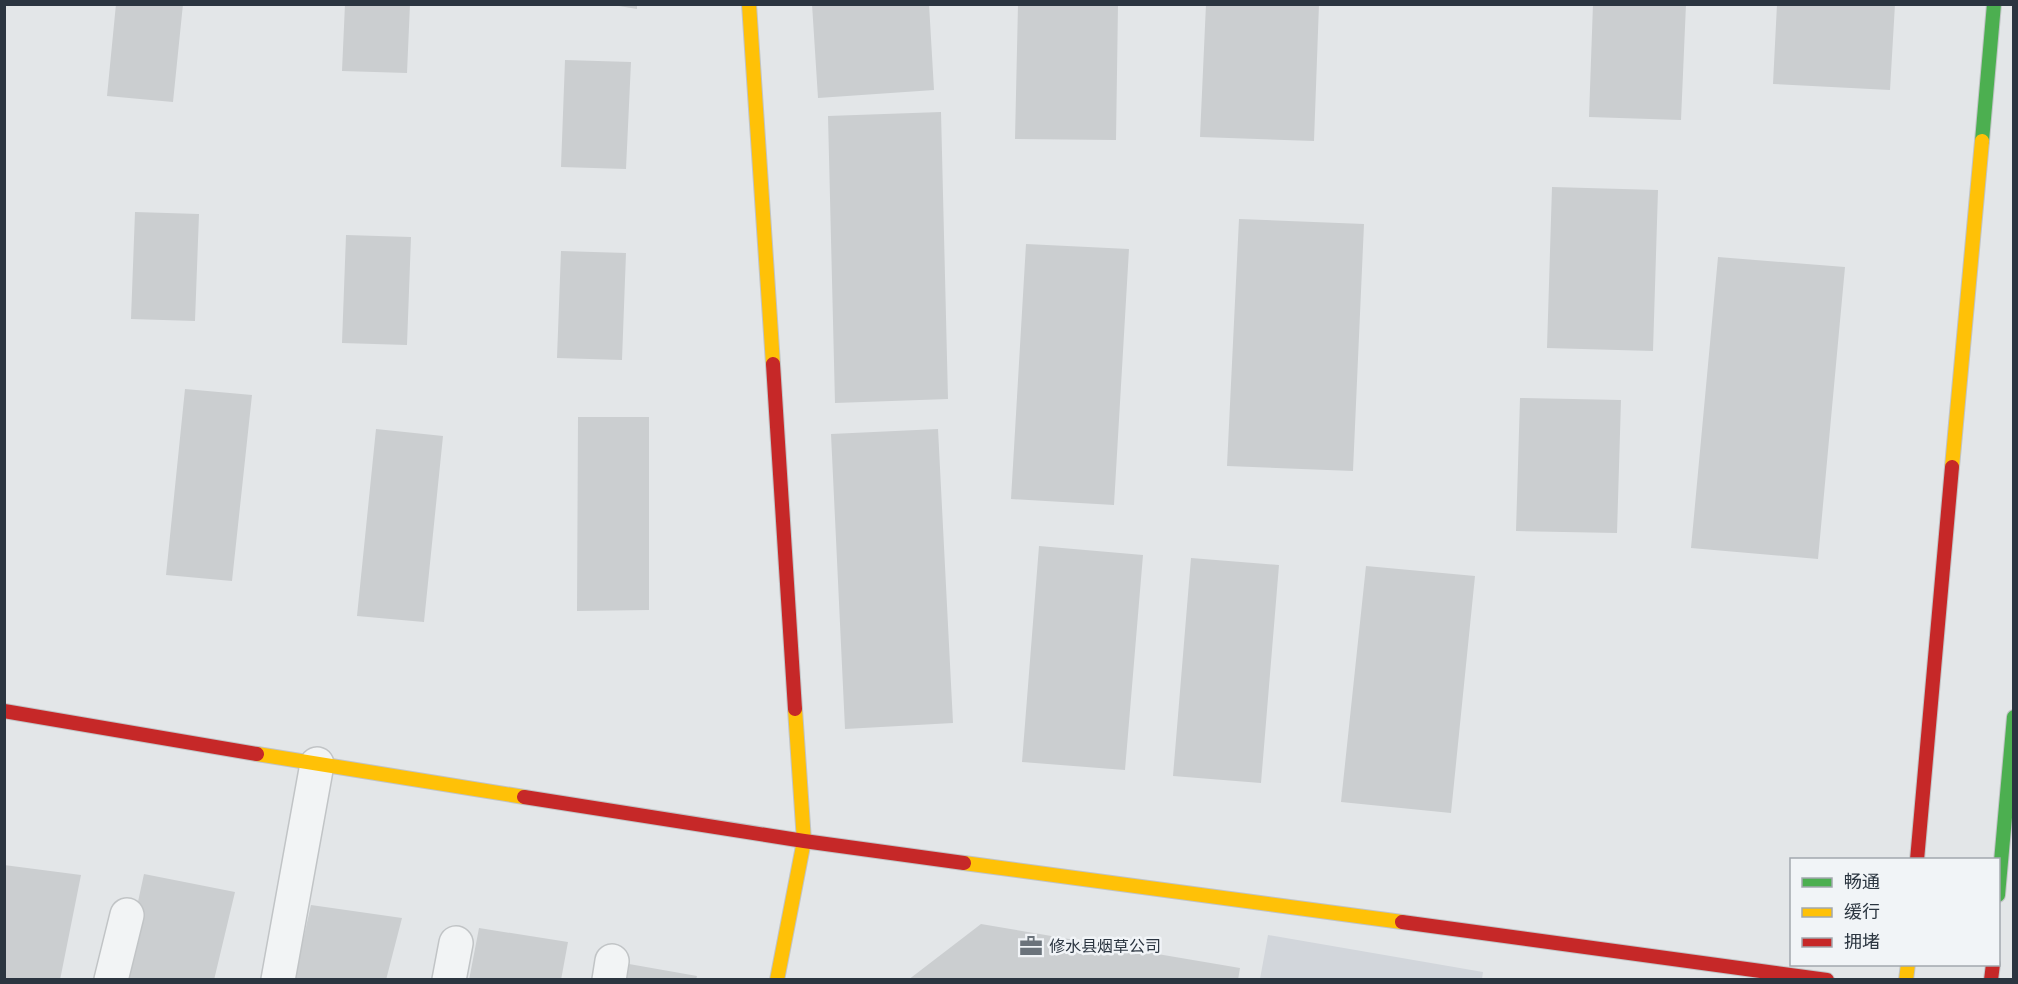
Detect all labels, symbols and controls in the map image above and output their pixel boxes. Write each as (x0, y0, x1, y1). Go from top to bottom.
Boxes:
legend (1790, 858, 2000, 966)
text: 畅通 (1844, 871, 1880, 891)
text: 缓行 (1844, 901, 1880, 921)
text: 拥堵 (1844, 931, 1880, 951)
office icon: 修水县烟草公司 (1018, 933, 1044, 959)
place label: 修水县烟草公司 (1049, 937, 1161, 955)

